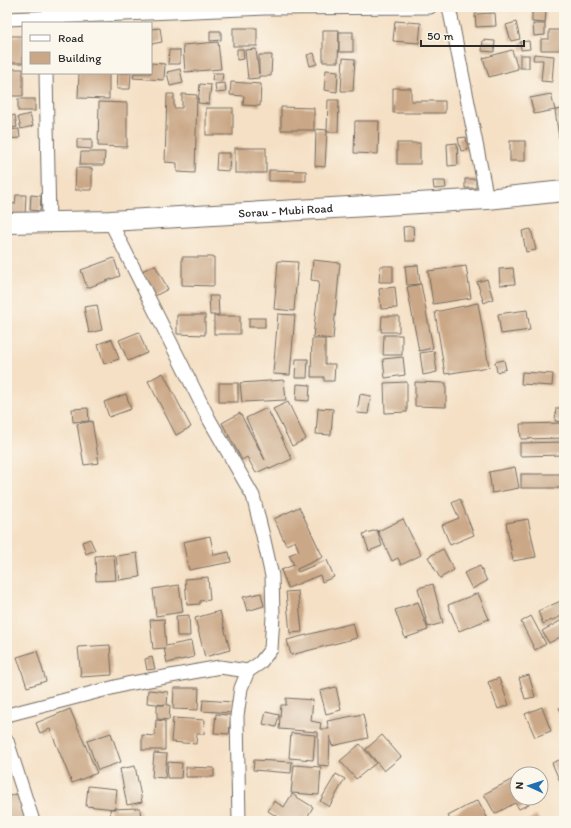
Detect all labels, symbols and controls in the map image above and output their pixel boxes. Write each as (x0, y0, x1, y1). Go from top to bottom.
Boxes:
legend (22, 22, 152, 74)
scale bar (421, 22, 524, 48)
text: 50 m (427, 29, 453, 43)
text: Road (58, 31, 84, 45)
text: Building (58, 51, 102, 65)
street label: Sorau - Mubi Road (238, 201, 334, 220)
north arrow (509, 766, 549, 806)
text: N (513, 781, 526, 790)

